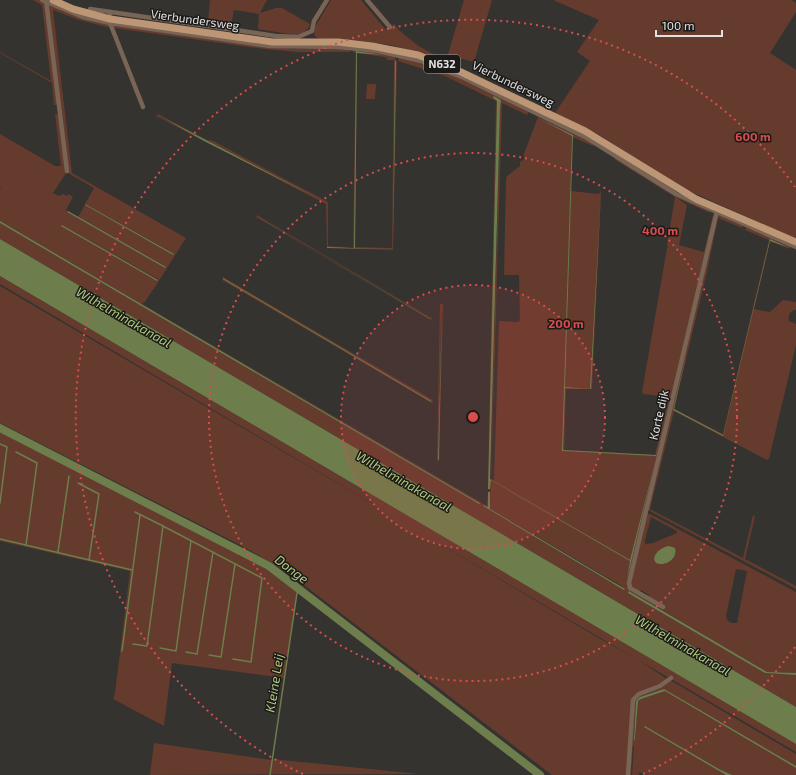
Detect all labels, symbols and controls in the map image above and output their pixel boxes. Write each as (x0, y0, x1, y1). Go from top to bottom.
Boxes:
street label: Vierbundersweg (150, 6, 241, 32)
scale bar (656, 12, 722, 38)
text: 100 m (662, 18, 694, 32)
road number: N632 (424, 55, 460, 73)
street label: Vierbundersweg (470, 57, 557, 109)
text: 600 m (735, 129, 771, 143)
text: 400 m (642, 223, 678, 237)
water label: Wilhelminakanaal (73, 283, 175, 351)
text: 200 m (548, 316, 584, 330)
street label: Korte dijk (645, 388, 672, 442)
centre of rings (466, 410, 480, 424)
water label: Wilhelminakanaal (353, 447, 455, 515)
water label: Donge (272, 551, 312, 587)
water label: Wilhelminakanaal (632, 611, 734, 679)
water label: Kleine Leij (261, 653, 287, 713)

